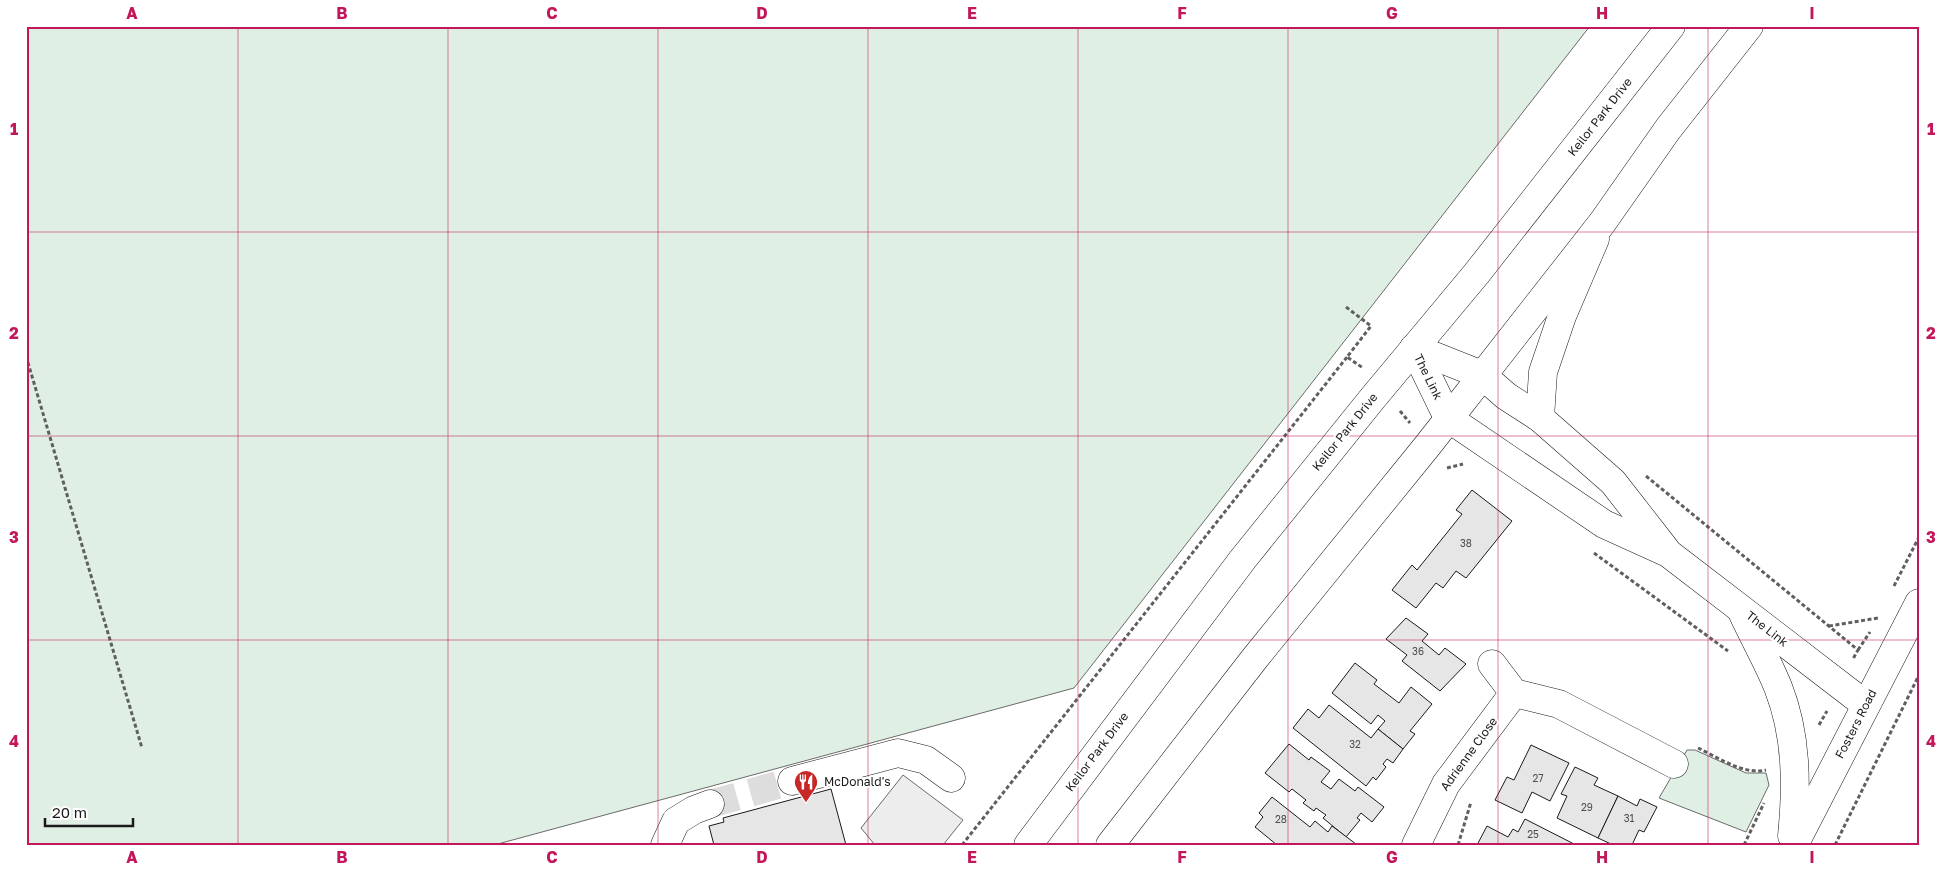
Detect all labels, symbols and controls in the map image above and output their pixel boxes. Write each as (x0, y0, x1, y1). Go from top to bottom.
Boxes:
text: A (126, 3, 138, 23)
text: B (336, 3, 348, 23)
text: C (546, 3, 558, 23)
text: D (756, 3, 768, 23)
text: E (967, 3, 977, 23)
text: F (1177, 3, 1187, 23)
text: G (1386, 3, 1398, 23)
text: H (1596, 3, 1608, 23)
text: I (1809, 3, 1815, 23)
street label: Keilor Park Drive (1564, 74, 1635, 159)
text: 1 (10, 119, 18, 139)
text: 1 (1927, 119, 1935, 139)
text: 2 (9, 323, 19, 343)
text: 2 (1926, 323, 1936, 343)
street label: The Link (1411, 351, 1446, 402)
street label: Keilor Park Drive (1309, 390, 1381, 474)
text: 3 (9, 527, 19, 547)
text: 3 (1926, 527, 1936, 547)
house number: 38 (1460, 537, 1472, 549)
street label: The Link (1743, 608, 1791, 650)
house number: 36 (1412, 645, 1424, 657)
street label: Fosters Road (1832, 687, 1879, 761)
street label: Keilor Park Drive (1062, 709, 1131, 794)
street label: Adrienne Close (1437, 714, 1500, 793)
text: 4 (9, 731, 19, 751)
text: 4 (1926, 731, 1936, 751)
house number: 32 (1349, 738, 1361, 750)
restaurant icon: McDonald's (793, 769, 819, 803)
house number: 27 (1532, 772, 1544, 784)
place label: McDonald's (824, 774, 891, 789)
scale bar (45, 796, 132, 828)
house number: 29 (1581, 801, 1593, 813)
text: 20 m (52, 803, 87, 821)
house number: 31 (1624, 812, 1634, 824)
house number: 28 (1275, 813, 1287, 825)
house number: 25 (1527, 828, 1539, 840)
text: A (126, 847, 138, 867)
text: B (336, 847, 348, 867)
text: C (546, 847, 558, 867)
text: D (756, 847, 768, 867)
text: E (967, 847, 977, 867)
text: F (1177, 847, 1187, 867)
text: G (1386, 847, 1398, 867)
text: H (1596, 847, 1608, 867)
text: I (1809, 847, 1815, 867)

